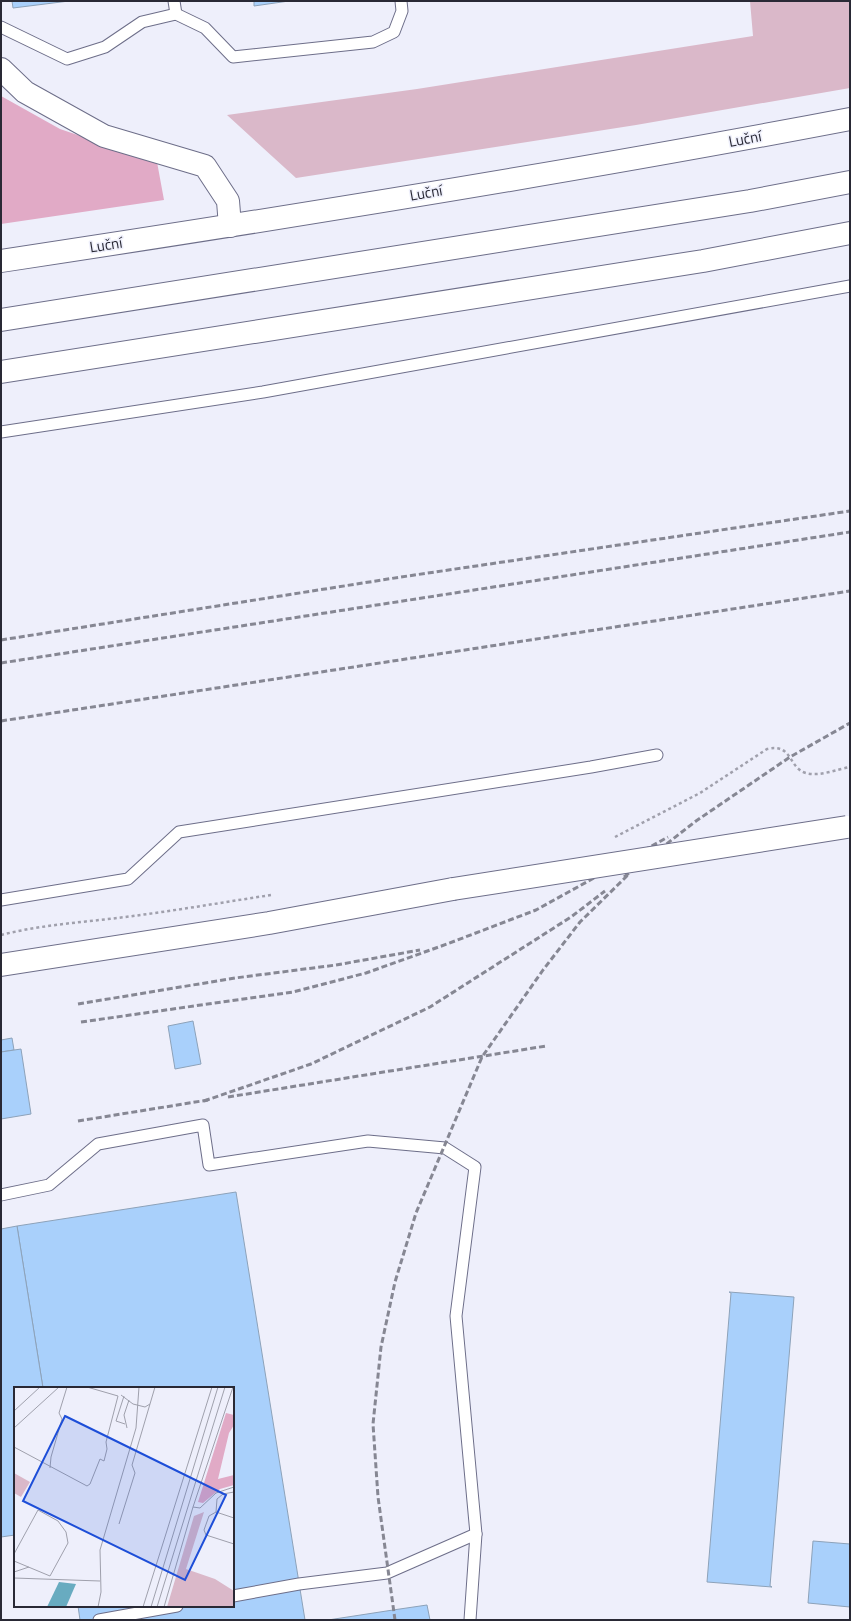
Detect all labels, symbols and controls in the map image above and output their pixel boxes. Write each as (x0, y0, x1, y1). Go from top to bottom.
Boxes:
street label: Luční (727, 124, 765, 153)
street label: Luční (408, 178, 446, 207)
street label: Luční (88, 230, 126, 258)
inset map (14, 1387, 234, 1607)

